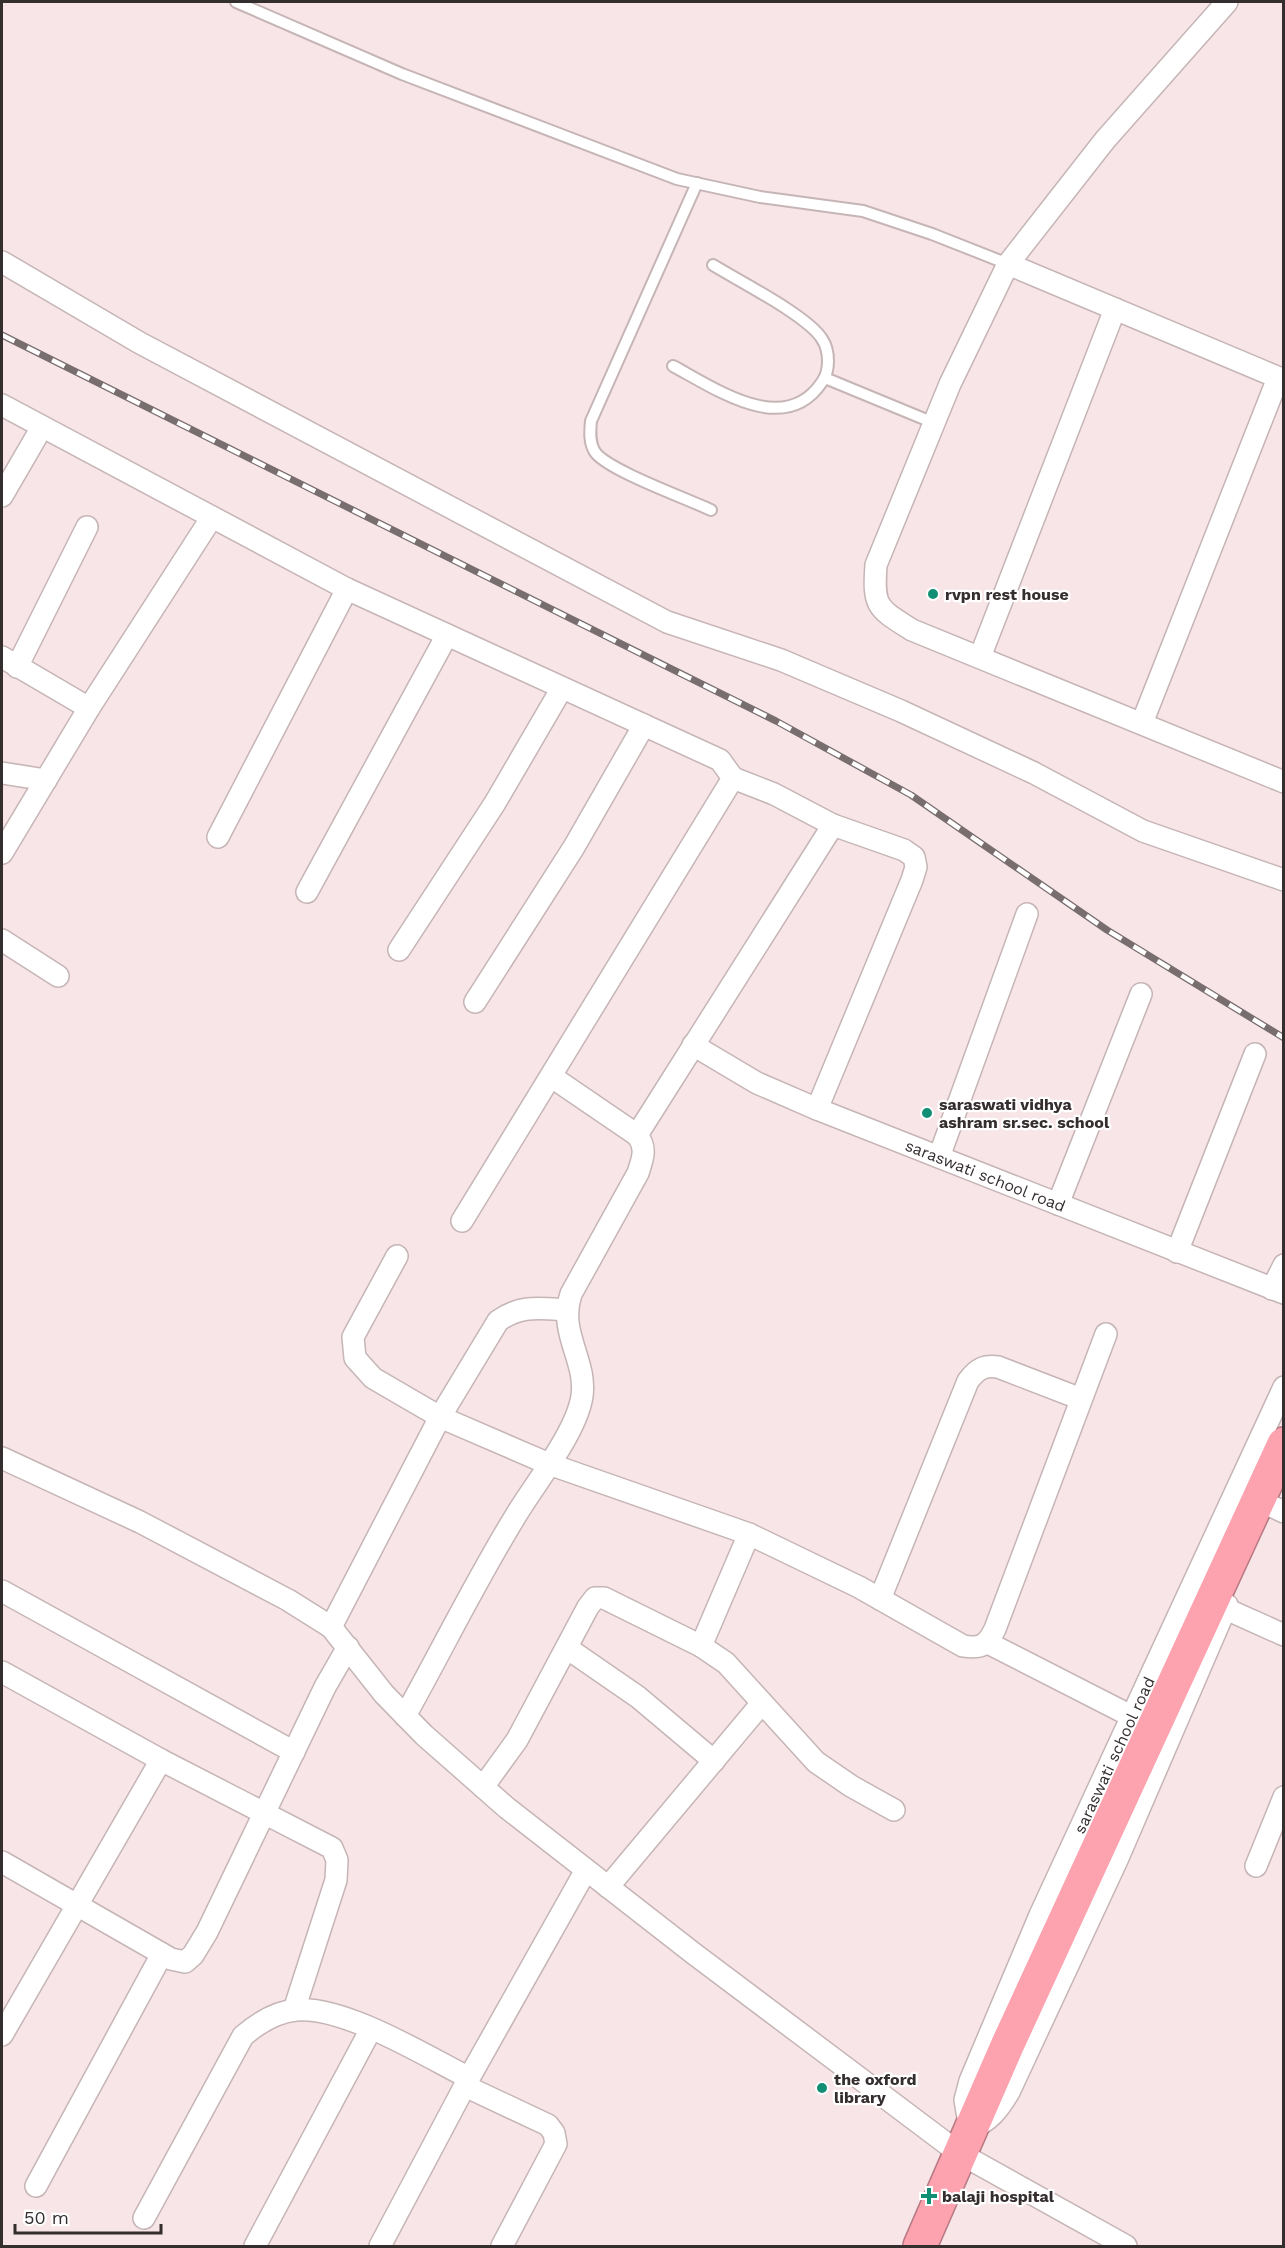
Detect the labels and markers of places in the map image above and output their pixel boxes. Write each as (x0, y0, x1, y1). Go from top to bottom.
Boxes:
place label: rvpn rest house (945, 585, 1069, 604)
marker: rvpn rest house (926, 587, 940, 601)
place label: saraswati vidhya ashram sr.sec. school (939, 1095, 1110, 1132)
marker: saraswati vidhya ashram sr.sec. school (920, 1106, 934, 1120)
place label: the oxford library (834, 2070, 916, 2107)
marker: the oxford library (815, 2081, 829, 2095)
marker: balaji hospital (920, 2187, 938, 2205)
place label: balaji hospital (942, 2187, 1055, 2206)

